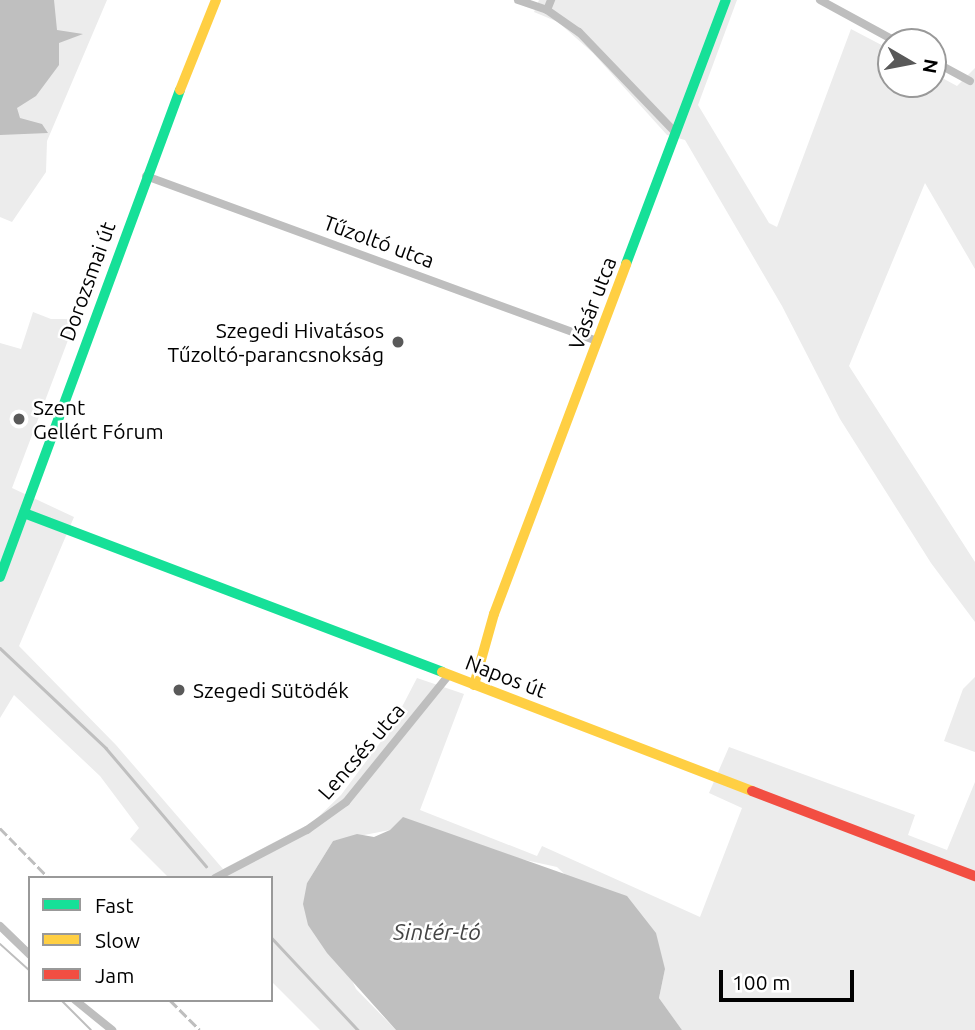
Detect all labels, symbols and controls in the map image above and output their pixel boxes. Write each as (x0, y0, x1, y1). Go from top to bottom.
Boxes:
north arrow (877, 28, 947, 98)
text: N (919, 57, 943, 75)
street label: Tűzoltó utca (320, 209, 438, 273)
street label: Dorozsmai út (54, 218, 120, 344)
street label: Vásár utca (563, 253, 621, 353)
place label: Szegedi Hivatásos Tűzoltó-parancsnokság (168, 317, 384, 367)
marker: Szegedi Hivatásos Tűzoltó-parancsnokság (390, 334, 406, 350)
place label: Szent Gellért Fórum (33, 394, 164, 444)
marker: Szent Gellért Fórum (11, 411, 27, 427)
street label: Napos út (462, 649, 550, 703)
place label: Szegedi Sütödék (193, 677, 349, 703)
marker: Szegedi Sütödék (171, 682, 187, 698)
street label: Lencsés utca (312, 698, 410, 804)
legend (28, 876, 273, 1002)
text: Fast (95, 893, 133, 917)
water label: Sintér-tó (393, 918, 481, 946)
text: Slow (95, 928, 140, 952)
scale bar (723, 956, 858, 1000)
text: Jam (95, 963, 134, 987)
text: 100 m (732, 970, 790, 994)

